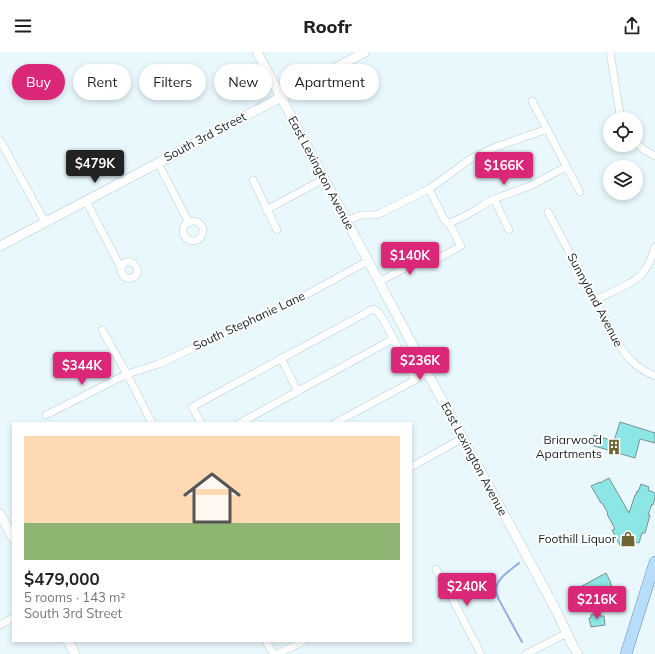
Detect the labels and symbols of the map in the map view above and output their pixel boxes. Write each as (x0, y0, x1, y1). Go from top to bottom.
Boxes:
street label: South 3rd Street (161, 109, 248, 164)
street label: East Lexington Avenue (285, 113, 358, 232)
pin: $479K (67, 150, 123, 184)
pin: $166K (476, 152, 532, 186)
pin: $140K (382, 242, 438, 276)
street label: Sunnyland Avenue (564, 250, 626, 349)
street label: South Stephanie Lane (190, 288, 307, 353)
pin: $236K (392, 347, 448, 381)
pin: $344K (54, 352, 110, 386)
street label: East Lexington Avenue (438, 399, 511, 518)
place label: Briarwood Apartments (536, 432, 602, 461)
building icon: Briarwood Apartments (605, 438, 623, 456)
shop icon: Foothill Liquor (619, 530, 637, 548)
place label: Foothill Liquor (538, 531, 617, 546)
pin: $240K (439, 573, 495, 607)
pin: $216K (569, 586, 625, 620)

